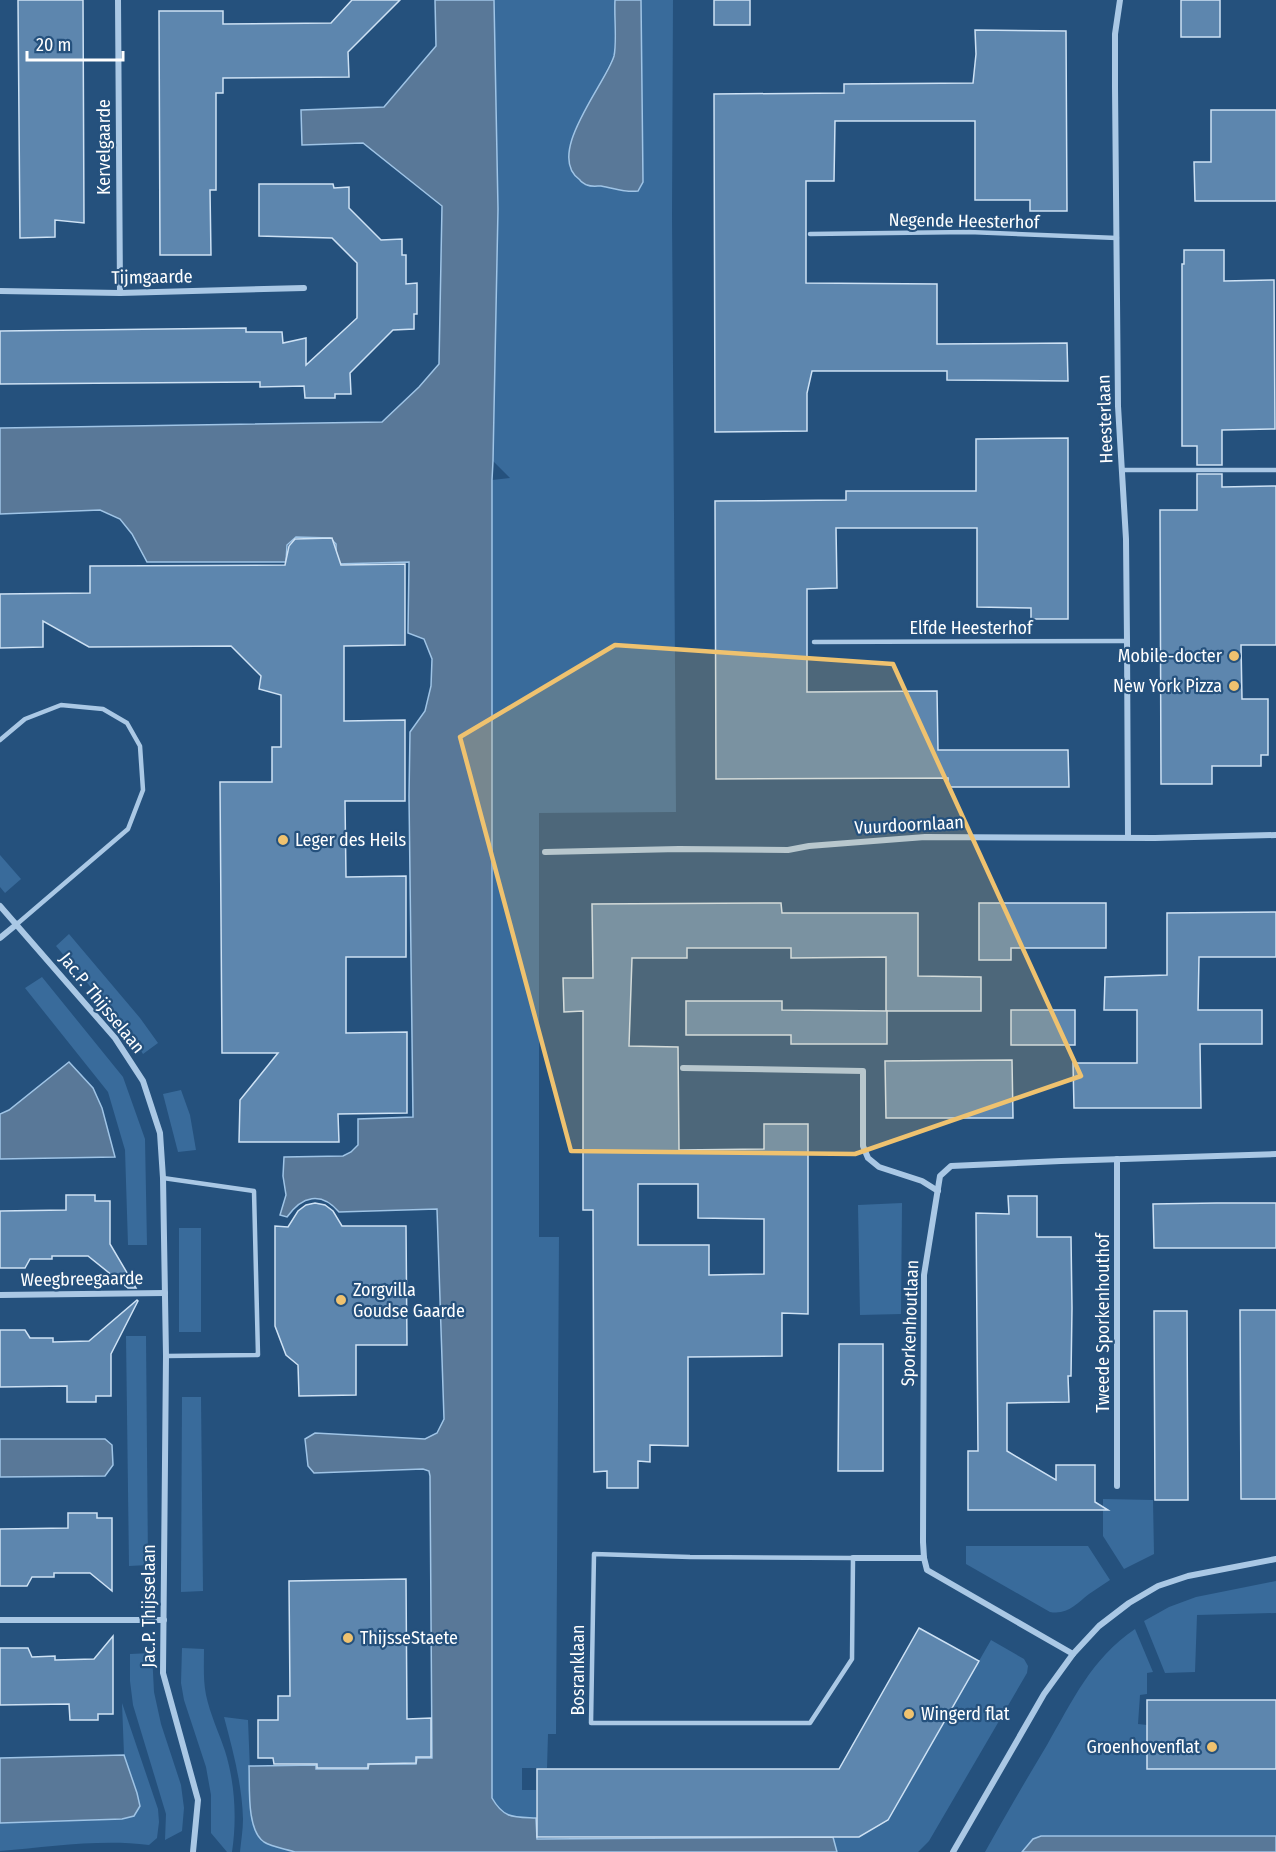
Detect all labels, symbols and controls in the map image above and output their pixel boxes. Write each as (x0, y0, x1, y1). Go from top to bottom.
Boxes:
scale bar (27, 24, 123, 62)
text: 20 m (36, 34, 71, 56)
street label: Kervelgaarde (93, 99, 115, 195)
street label: Negende Heesterhof (888, 209, 1041, 233)
street label: Tijmgaarde (111, 265, 193, 289)
street label: Heesterlaan (1092, 374, 1118, 464)
street label: Elfde Heesterhof (910, 617, 1034, 639)
place label: Mobile-docter (1118, 645, 1223, 667)
marker: Mobile-docter (1227, 649, 1241, 663)
place label: New York Pizza (1113, 675, 1222, 697)
marker: New York Pizza (1227, 679, 1241, 693)
street label: Vuurdoornlaan (854, 811, 964, 839)
place label: Leger des Heils (295, 829, 407, 851)
marker: Leger des Heils (276, 833, 290, 847)
street label: Jac.P. Thijsselaan (55, 948, 149, 1058)
street label: Tweede Sporkenhouthof (1092, 1232, 1114, 1413)
street label: Sporkenhoutlaan (897, 1259, 923, 1387)
street label: Weegbreegaarde (20, 1267, 144, 1291)
place label: Zorgvilla Goudse Gaarde (353, 1279, 465, 1322)
marker: Zorgvilla Goudse Gaarde (334, 1293, 348, 1307)
street label: Jac.P. Thijsselaan (138, 1544, 160, 1668)
street label: Bosranklaan (567, 1624, 589, 1716)
place label: ThijsseStaete (360, 1627, 458, 1649)
marker: ThijsseStaete (341, 1631, 355, 1645)
place label: Wingerd flat (921, 1703, 1010, 1725)
marker: Wingerd flat (902, 1707, 916, 1721)
place label: Groenhovenflat (1086, 1736, 1200, 1758)
marker: Groenhovenflat (1205, 1740, 1219, 1754)

